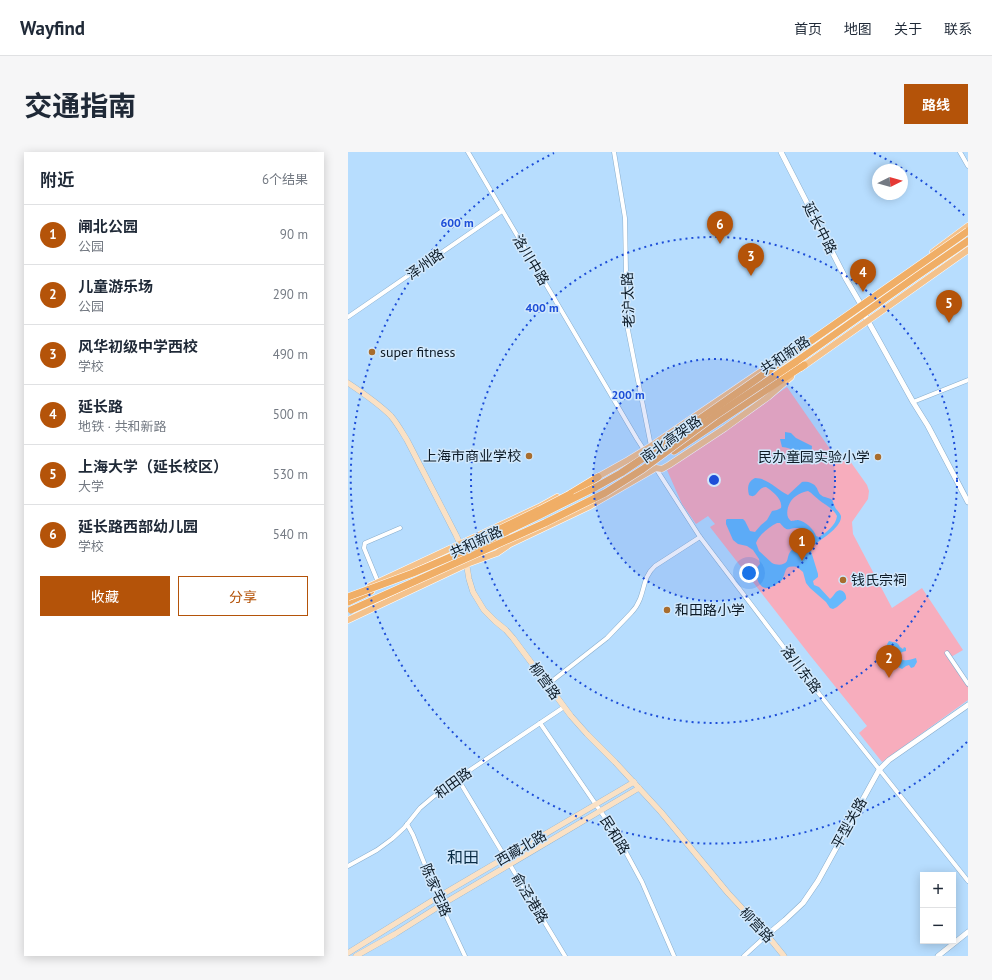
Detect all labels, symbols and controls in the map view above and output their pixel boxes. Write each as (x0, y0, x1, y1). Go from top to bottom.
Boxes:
text: Wayfind (20, 16, 85, 40)
text: 首页 (794, 20, 822, 38)
text: 地图 (844, 20, 872, 38)
text: 关于 (894, 20, 922, 38)
text: 联系 (944, 20, 972, 38)
button: 路线 (904, 84, 968, 124)
text: 交通指南 (24, 87, 136, 124)
north arrow (872, 164, 908, 200)
text: 附近 (40, 169, 74, 191)
text: 6个结果 (262, 171, 308, 188)
street label: 延长中路 (799, 199, 841, 257)
pin: 6 (707, 211, 733, 244)
text: 600 m (440, 215, 474, 230)
text: 闸北公园 (78, 217, 138, 236)
text: 1 (49, 226, 57, 243)
text: 90 m (280, 226, 308, 243)
street label: 洛川中路 (509, 231, 553, 289)
text: 公园 (78, 238, 104, 255)
pin: 3 (738, 243, 764, 276)
street label: 泽州路 (403, 245, 447, 283)
pin: 4 (850, 259, 876, 292)
street label: 老沪太路 (618, 272, 638, 328)
text: 儿童游乐场 (78, 277, 153, 296)
text: 2 (49, 286, 57, 303)
text: 290 m (273, 286, 308, 303)
pin: 5 (936, 290, 962, 323)
text: 公园 (78, 298, 104, 315)
text: 400 m (525, 300, 559, 315)
street label: 共和新路 (757, 332, 813, 378)
text: 风华初级中学西校 (78, 337, 198, 356)
place label: super fitness (380, 343, 456, 361)
text: 3 (49, 346, 57, 363)
text: 490 m (273, 346, 308, 363)
marker: super fitness (367, 347, 377, 357)
text: 学校 (78, 358, 104, 375)
text: 200 m (611, 387, 645, 402)
text: 延长路 (78, 397, 123, 416)
text: 4 (49, 406, 57, 423)
text: 500 m (273, 406, 308, 423)
street label: 南北高架路 (637, 412, 705, 466)
text: 地铁 · 共和新路 (78, 418, 166, 435)
place label: 上海市商业学校 (423, 447, 521, 465)
place label: 民办童园实验小学 (758, 448, 870, 466)
marker: 上海市商业学校 (524, 451, 534, 461)
marker: 民办童园实验小学 (873, 452, 883, 462)
text: 上海大学（延长校区） (78, 457, 228, 476)
text: 5 (49, 466, 57, 483)
text: 530 m (273, 466, 308, 483)
centre of rings (707, 473, 721, 487)
text: 大学 (78, 478, 104, 495)
text: 延长路西部幼儿园 (78, 517, 198, 536)
street label: 共和新路 (447, 522, 505, 562)
text: 6 (49, 526, 57, 543)
text: 540 m (273, 526, 308, 543)
pin: 1 (789, 528, 815, 561)
text: 学校 (78, 538, 104, 555)
your location (739, 563, 759, 583)
place label: 钱氏宗祠 (851, 571, 907, 589)
marker: 钱氏宗祠 (838, 575, 848, 585)
button: 收藏 (40, 576, 170, 616)
button: 分享 (178, 576, 308, 616)
place label: 和田路小学 (675, 601, 745, 619)
marker: 和田路小学 (662, 605, 672, 615)
street label: 洛川东路 (777, 641, 825, 697)
pin: 2 (876, 645, 902, 678)
street label: 柳营路 (525, 659, 565, 703)
street label: 和田路 (431, 763, 475, 803)
street label: 平型关路 (828, 794, 870, 852)
street label: 民和路 (596, 812, 634, 858)
street label: 西藏北路 (492, 826, 550, 870)
district label: 和田 (447, 847, 479, 867)
street label: 陈家宅路 (417, 861, 455, 919)
street label: 俞泾港路 (508, 869, 552, 927)
map controls (920, 872, 956, 944)
button: + (920, 872, 956, 908)
street label: 柳营路 (736, 904, 778, 946)
button: − (920, 908, 956, 944)

